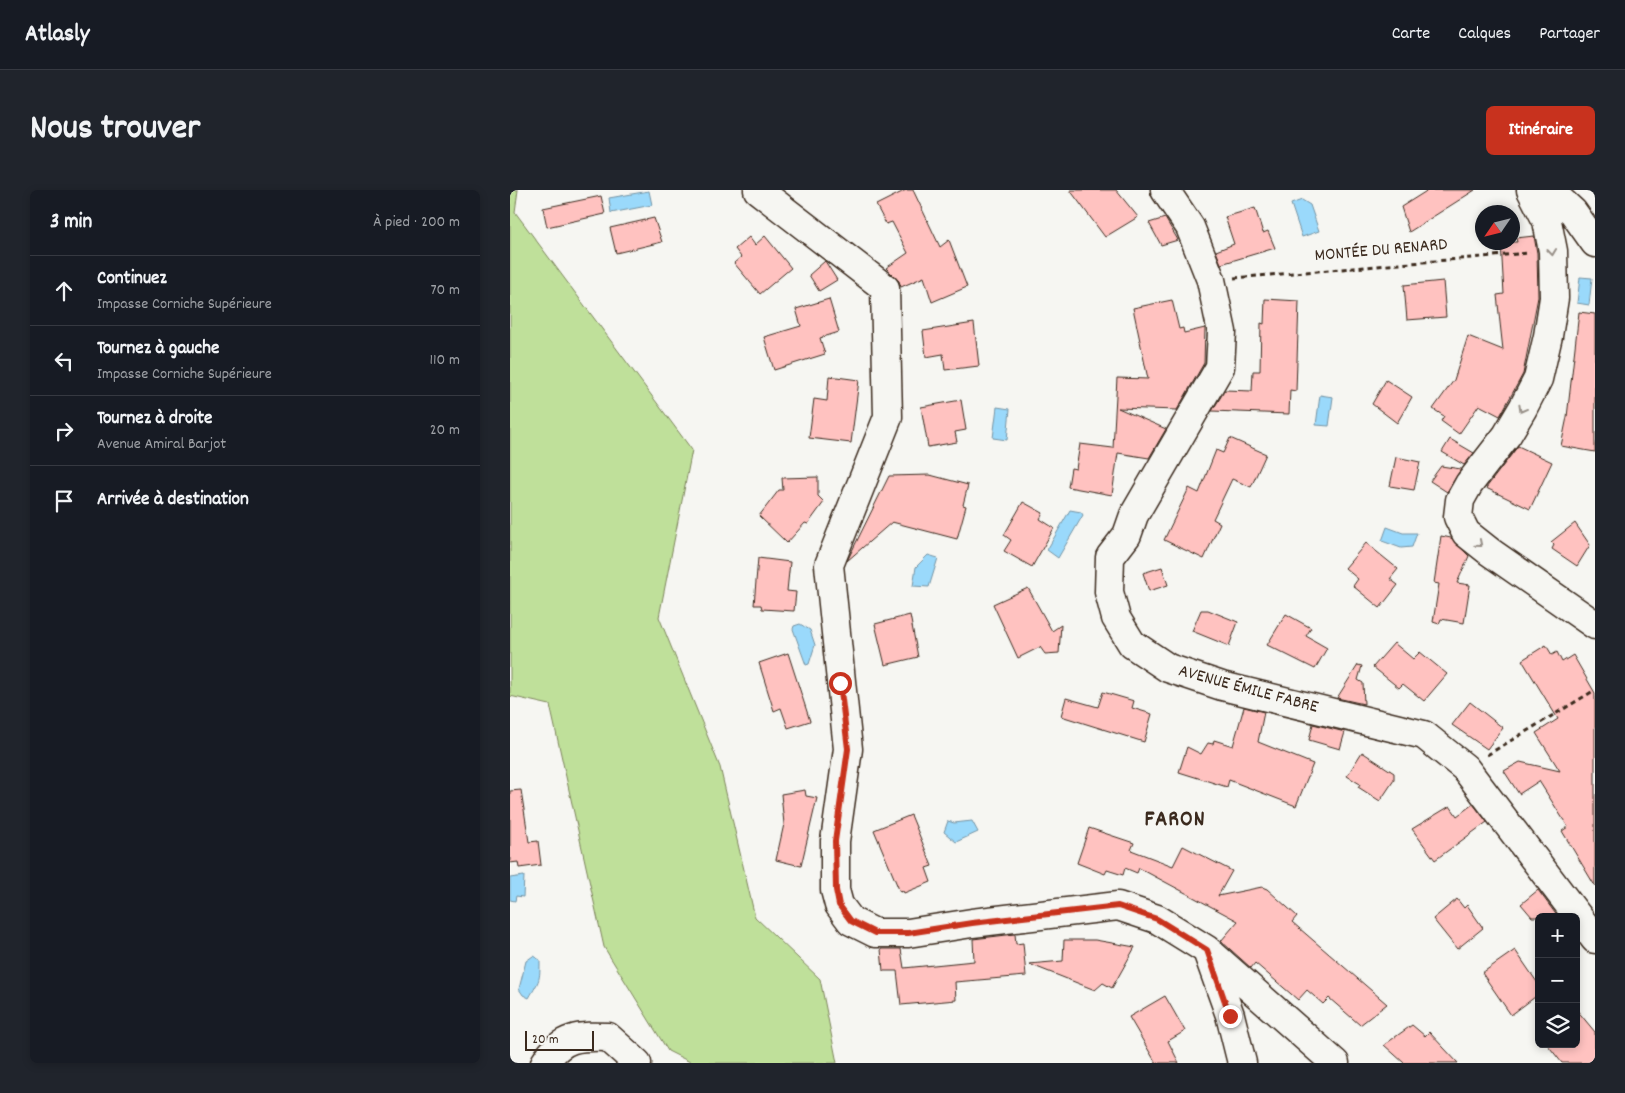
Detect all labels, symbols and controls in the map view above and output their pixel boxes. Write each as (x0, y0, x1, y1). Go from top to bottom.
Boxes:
text: Atlasly (25, 18, 89, 52)
text: Carte (1392, 22, 1430, 47)
text: Calques (1458, 22, 1511, 47)
text: Partager (1539, 22, 1600, 47)
text: Nous trouver (30, 105, 200, 155)
button: Itinéraire (1486, 106, 1595, 155)
north arrow (1475, 205, 1520, 250)
text: 3 min (50, 208, 92, 238)
text: À pied · 200 m (373, 211, 460, 234)
street label: MONTÉE DU RENARD (1314, 233, 1448, 269)
one-way arrow (1546, 248, 1557, 256)
text: Continuez (97, 266, 167, 293)
icon: ahead (50, 277, 78, 305)
text: 70 m (430, 279, 460, 302)
text: Impasse Corniche Supérieure (97, 293, 272, 316)
text: Tournez à gauche (97, 336, 219, 363)
icon: left (50, 347, 78, 375)
text: 110 m (430, 349, 460, 372)
text: Impasse Corniche Supérieure (97, 363, 272, 386)
one-way arrow (1519, 403, 1529, 412)
text: Tournez à droite (97, 406, 212, 433)
icon: right (50, 417, 78, 445)
text: 20 m (430, 419, 460, 442)
text: Avenue Amiral Barjot (97, 433, 226, 456)
icon: arrive (50, 487, 78, 515)
text: Arrivée à destination (97, 487, 249, 514)
one-way arrow (1474, 538, 1483, 547)
street label: AVENUE ÉMILE FABRE (1175, 659, 1321, 721)
route start (829, 672, 852, 695)
district label: FARON (1144, 805, 1206, 836)
map controls (1535, 913, 1580, 1048)
button: + (1535, 913, 1580, 958)
button: − (1535, 958, 1580, 1003)
button: layers (1535, 1003, 1580, 1048)
route end (1219, 1005, 1242, 1028)
scale bar (525, 1028, 594, 1051)
text: 20 m (532, 1030, 559, 1050)

